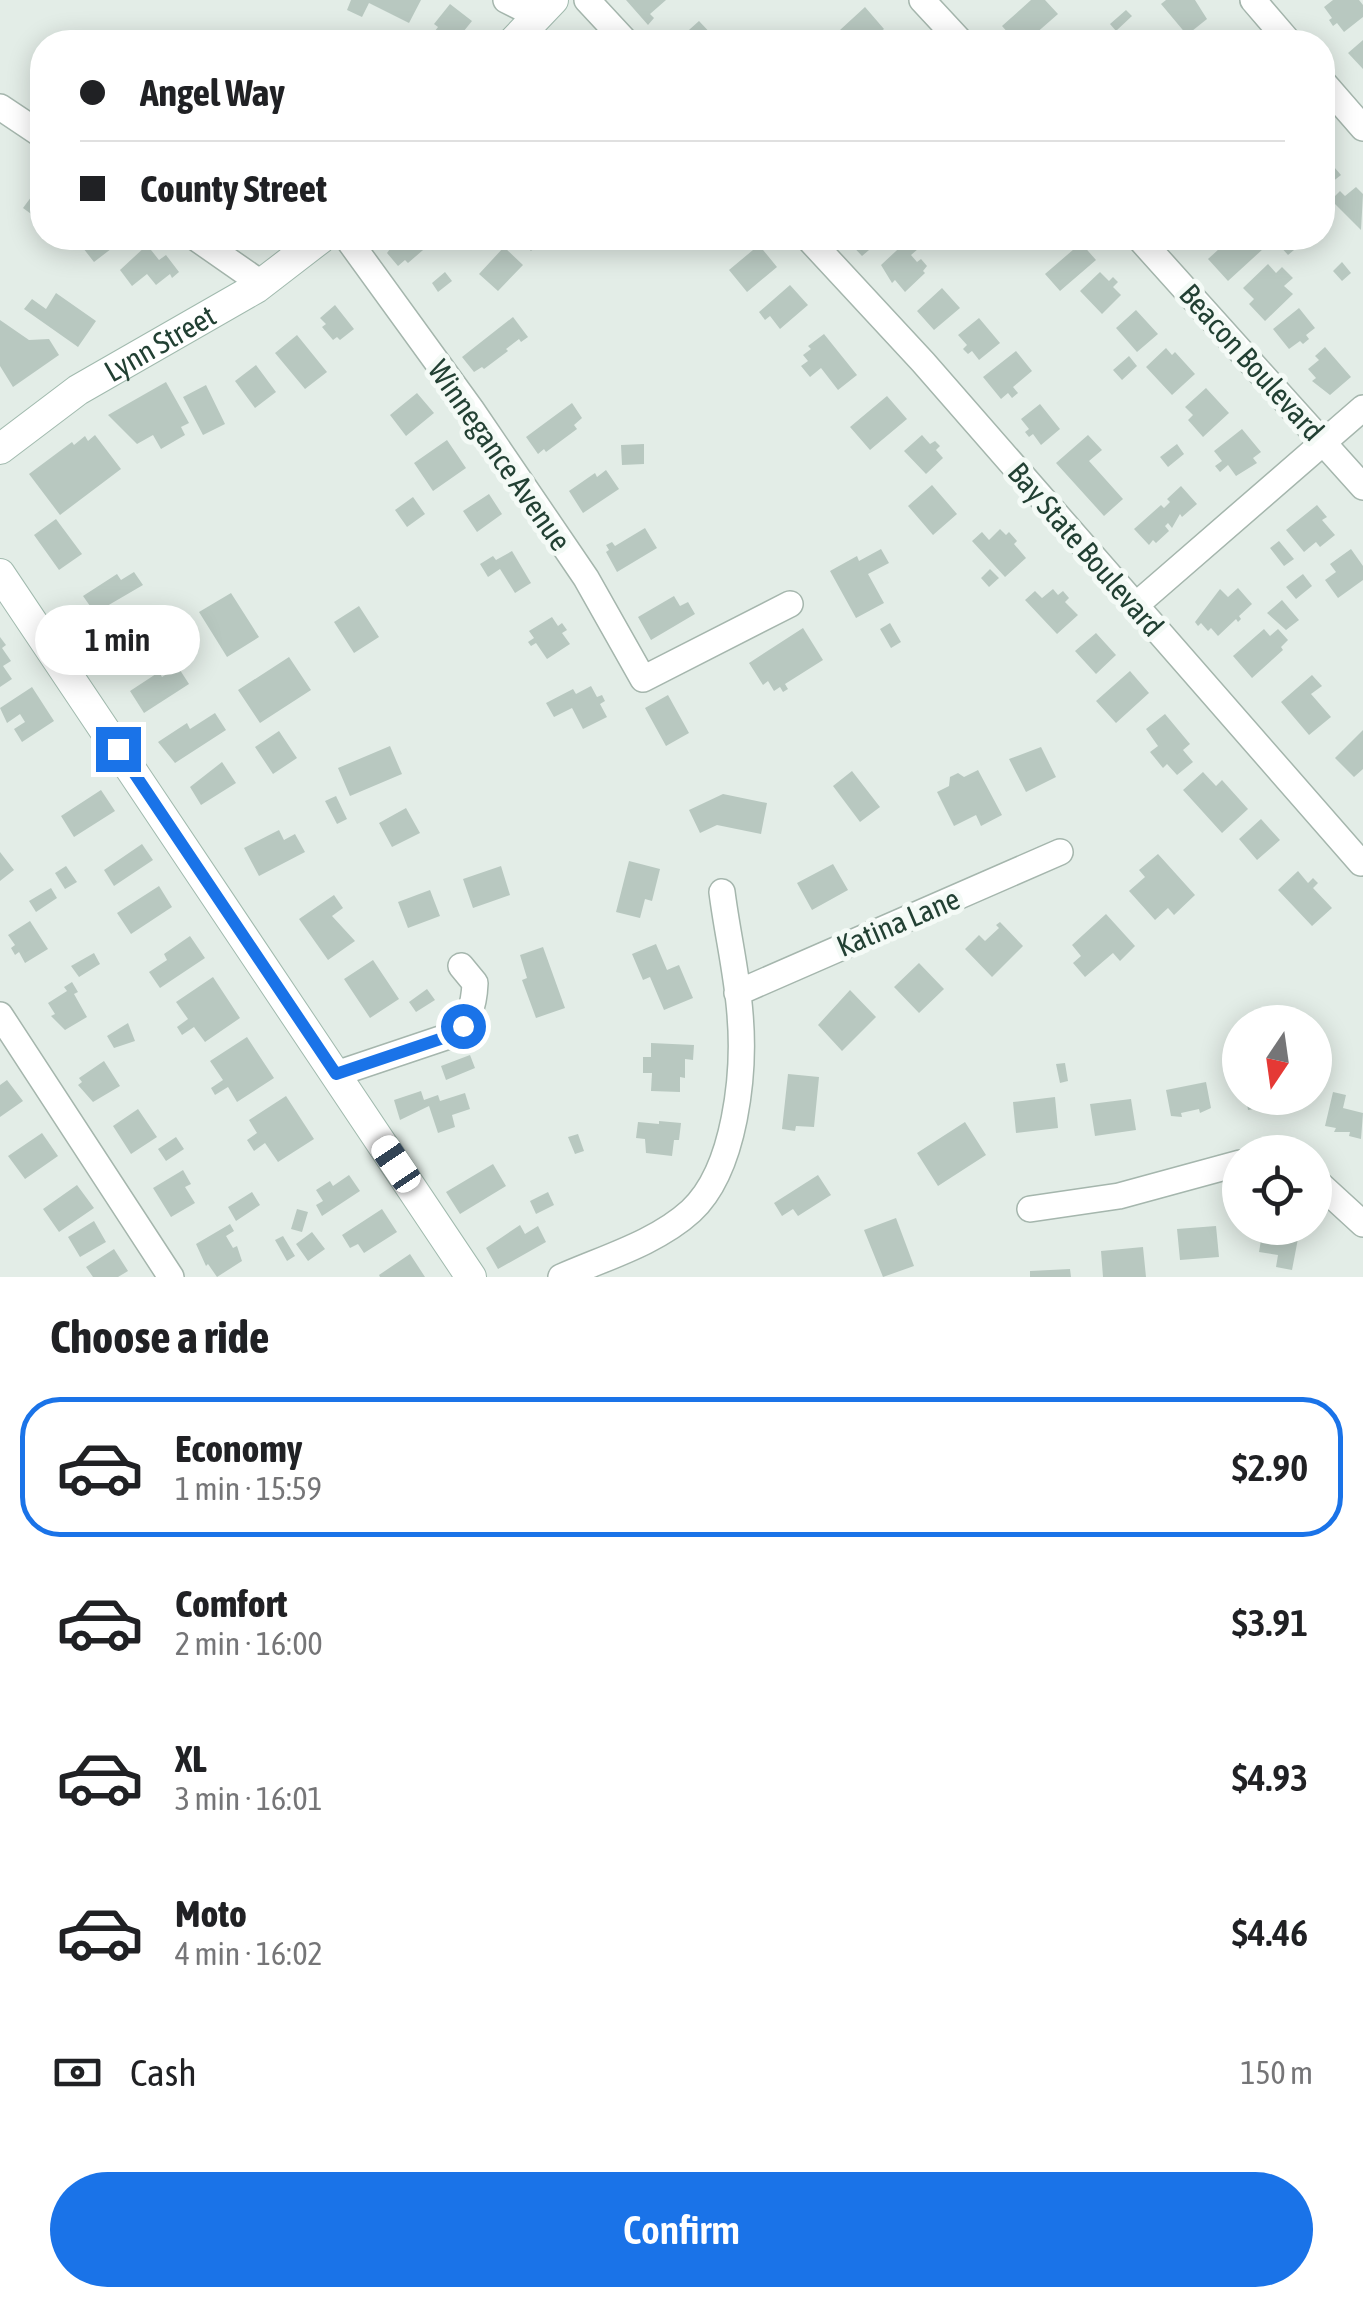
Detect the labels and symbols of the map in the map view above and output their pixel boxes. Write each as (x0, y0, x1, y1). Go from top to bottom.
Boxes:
street label: Beacon Boulevard (1173, 277, 1331, 447)
street label: Lynn Street (98, 298, 221, 388)
street label: Winnegance Avenue (422, 353, 578, 557)
street label: Bay State Boulevard (1001, 455, 1171, 643)
callout: 1 min (36, 604, 200, 674)
route end (96, 727, 141, 772)
street label: Katina Lane (832, 881, 964, 963)
route start (441, 1004, 486, 1049)
north arrow (1222, 1005, 1332, 1115)
car (367, 1131, 425, 1197)

